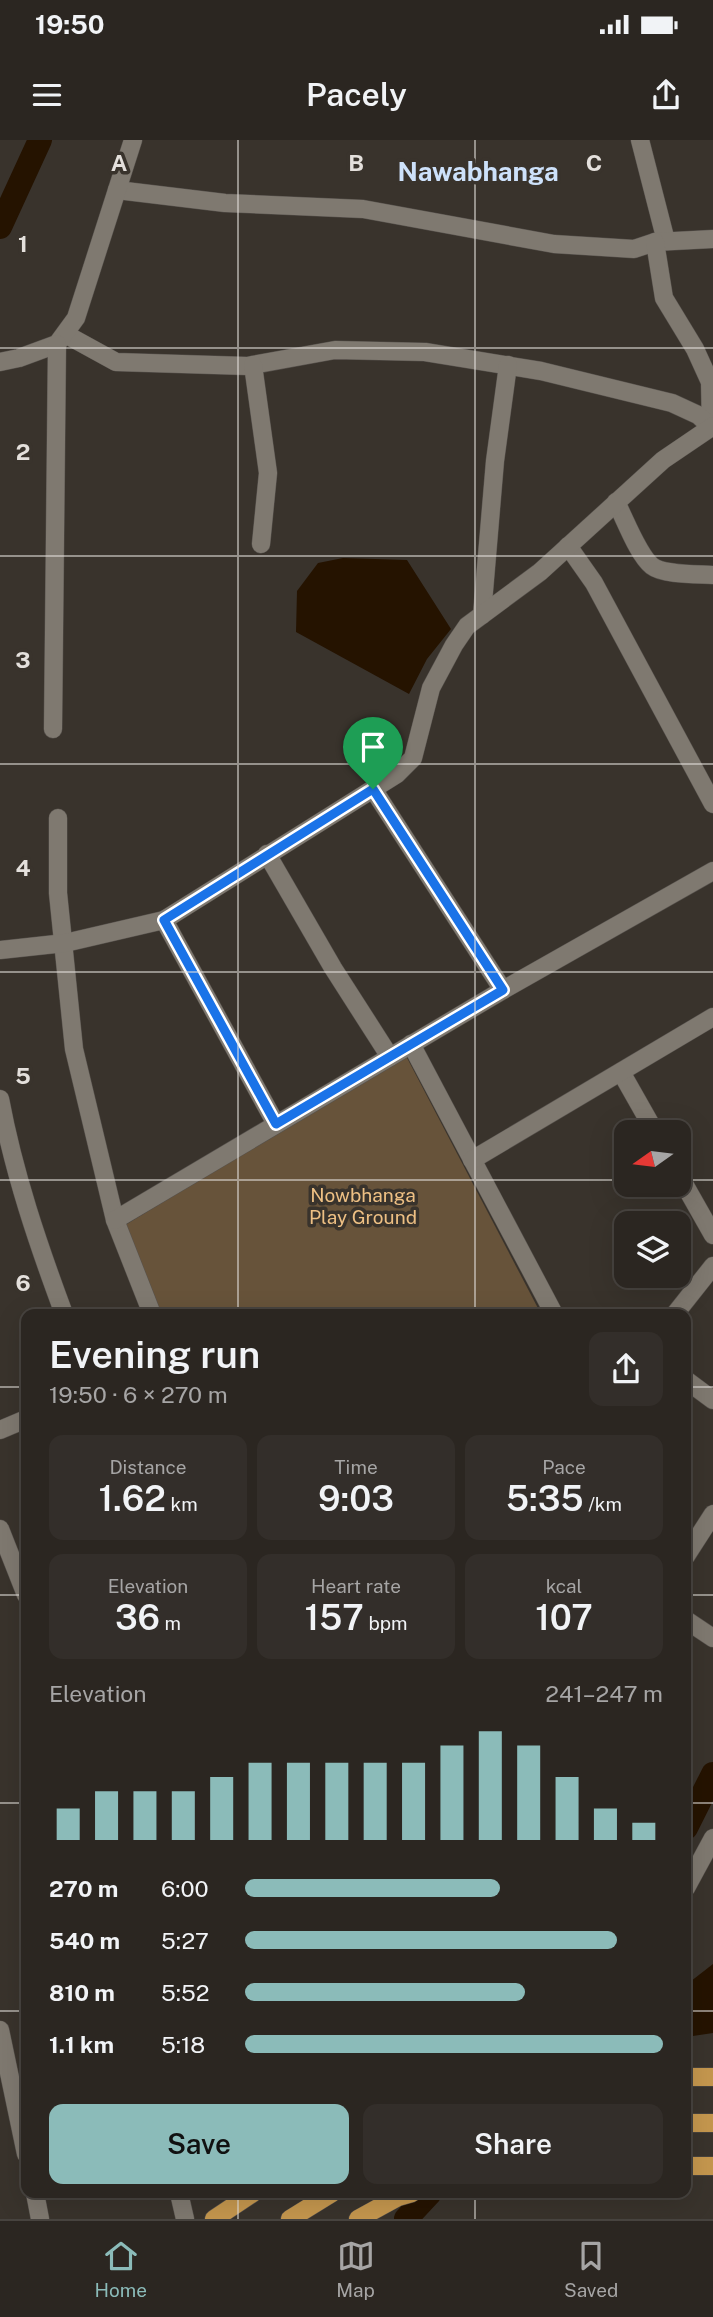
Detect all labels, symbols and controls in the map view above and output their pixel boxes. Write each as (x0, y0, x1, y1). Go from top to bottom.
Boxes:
text: 19:50 (35, 9, 105, 40)
icon: menu (28, 76, 66, 114)
text: Pacely (306, 76, 407, 113)
icon: share (647, 76, 685, 114)
text: A (111, 149, 128, 176)
text: B (348, 149, 364, 176)
text: C (586, 149, 602, 176)
district label: Nawabhanga (397, 156, 559, 187)
text: 1 (18, 230, 28, 257)
text: 2 (16, 438, 30, 465)
text: 3 (15, 646, 31, 673)
pin (343, 717, 403, 789)
icon: arrive (354, 728, 392, 766)
text: 4 (15, 854, 31, 881)
text: 5 (15, 1062, 31, 1089)
north arrow (614, 1120, 691, 1197)
map controls (614, 1120, 691, 1288)
park label: Nowbhanga Play Ground (309, 1184, 417, 1228)
button: layers (614, 1211, 691, 1288)
text: 6 (15, 1269, 31, 1296)
text: Evening run (49, 1332, 260, 1377)
button: share (589, 1332, 663, 1406)
text: 19:50 · 6 × 270 m (49, 1381, 228, 1408)
text: Distance (109, 1456, 187, 1478)
text: Time (334, 1456, 378, 1478)
text: Pace (542, 1456, 586, 1478)
text: 1.62 (98, 1478, 166, 1519)
text: 9:03 (318, 1478, 394, 1519)
text: 5:35 (506, 1478, 584, 1519)
text: km (166, 1493, 198, 1515)
text: /km (584, 1493, 622, 1515)
text: Elevation (108, 1575, 188, 1597)
text: Heart rate (311, 1575, 401, 1597)
text: kcal (546, 1575, 582, 1597)
text: 36 (115, 1597, 160, 1638)
text: 157 (305, 1597, 364, 1638)
text: 107 (535, 1597, 593, 1638)
text: m (160, 1612, 181, 1634)
text: bpm (364, 1612, 407, 1634)
text: Elevation (49, 1680, 147, 1707)
text: 241–247 m (545, 1680, 663, 1707)
text: 270 m (49, 1875, 118, 1902)
text: 6:00 (161, 1875, 209, 1902)
text: 540 m (49, 1927, 120, 1954)
text: 5:27 (161, 1927, 209, 1954)
text: 810 m (49, 1979, 115, 2006)
text: 5:52 (161, 1979, 209, 2006)
text: 1.1 km (49, 2031, 114, 2058)
text: 5:18 (161, 2031, 205, 2058)
button: Save (49, 2104, 349, 2184)
button: Share (363, 2104, 663, 2184)
tab: Home (95, 2237, 147, 2301)
tab: Map (336, 2237, 375, 2301)
tab: Saved (564, 2237, 618, 2301)

